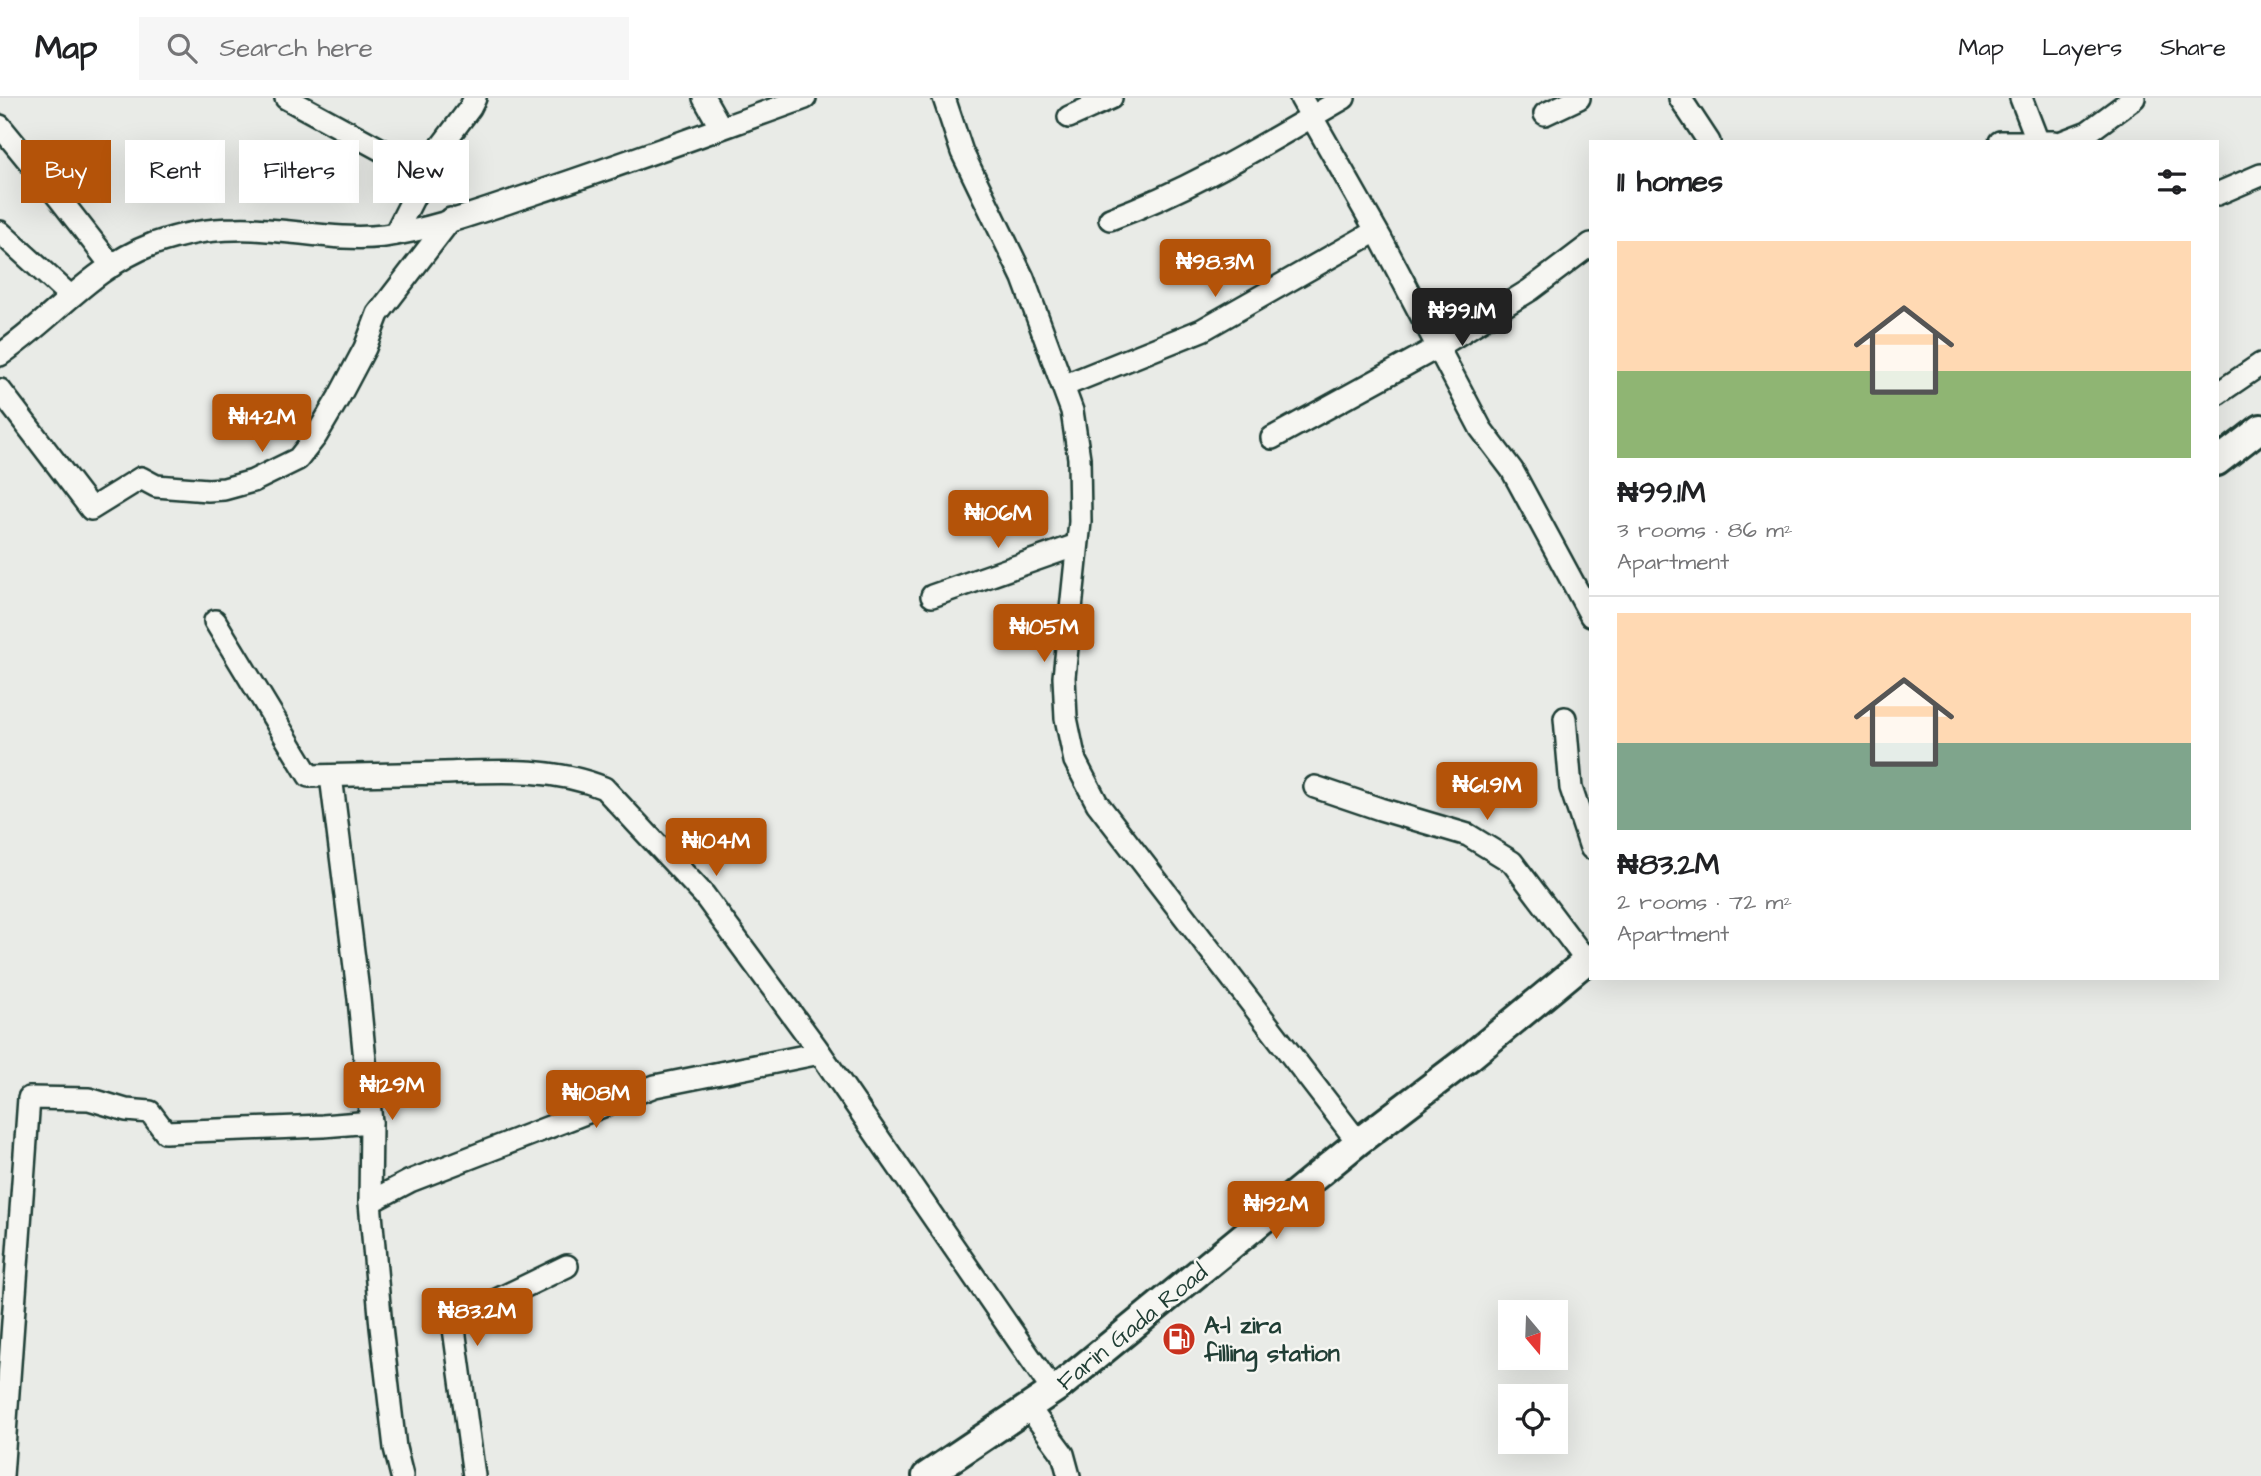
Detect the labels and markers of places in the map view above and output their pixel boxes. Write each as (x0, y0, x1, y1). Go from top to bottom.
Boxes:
pin: ₦98.3M (1158, 240, 1272, 299)
pin: ₦99.1M (1405, 288, 1519, 348)
pin: ₦142M (213, 394, 311, 454)
pin: ₦106M (949, 490, 1047, 550)
pin: ₦105M (995, 604, 1093, 664)
pin: ₦61.9M (1430, 762, 1544, 822)
pin: ₦104M (667, 818, 765, 878)
pin: ₦129M (343, 1062, 441, 1122)
pin: ₦108M (547, 1070, 645, 1130)
pin: ₦192M (1227, 1182, 1325, 1241)
pin: ₦83.2M (420, 1288, 534, 1348)
place label: A-l zira filling station (1203, 1309, 1340, 1372)
fuel station icon: A-l zira filling station (1160, 1320, 1198, 1358)

